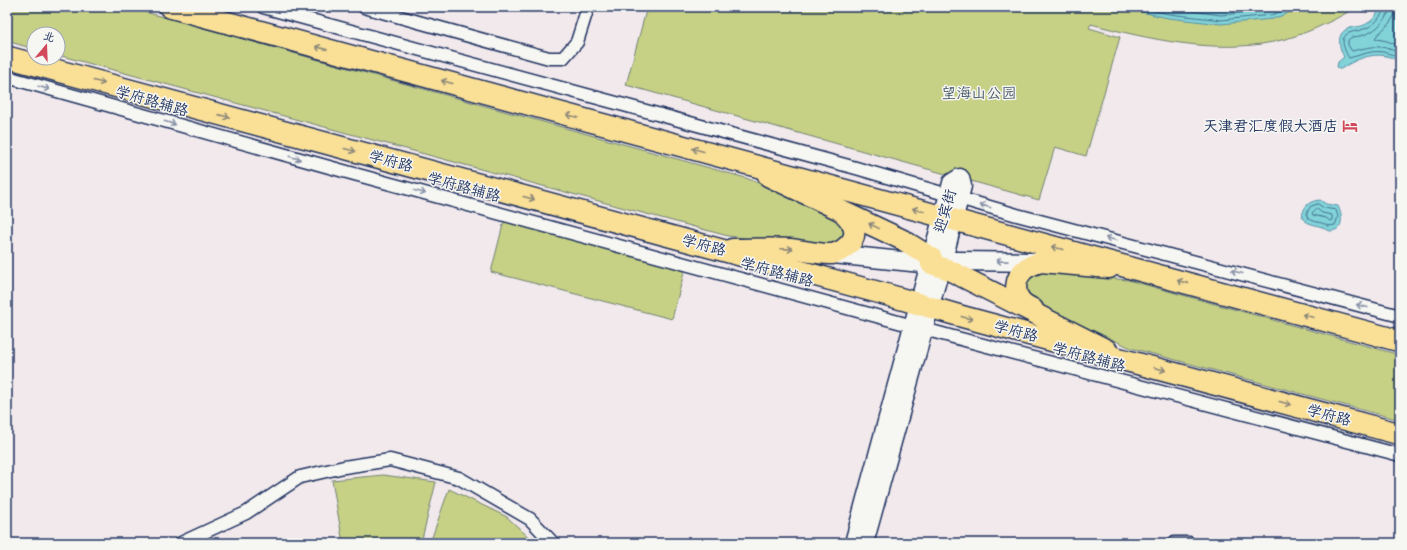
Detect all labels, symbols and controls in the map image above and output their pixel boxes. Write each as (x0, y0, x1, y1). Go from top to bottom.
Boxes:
north arrow (26, 26, 66, 66)
text: 北 (41, 28, 57, 46)
one-way arrow (315, 44, 328, 51)
one-way arrow (440, 78, 453, 85)
one-way arrow (92, 79, 105, 86)
street label: 学府路辅路 (113, 81, 191, 122)
park label: 望海山公园 (941, 83, 1017, 104)
one-way arrow (38, 85, 51, 92)
one-way arrow (566, 112, 579, 119)
one-way arrow (217, 113, 230, 120)
place label: 天津君汇度假大酒店 (1203, 116, 1338, 137)
hotel icon: 天津君汇度假大酒店 (1341, 117, 1359, 135)
one-way arrow (163, 120, 176, 127)
one-way arrow (343, 146, 356, 154)
street label: 学府路 (366, 146, 415, 177)
one-way arrow (691, 146, 704, 153)
one-way arrow (288, 155, 301, 162)
street label: 学府路辅路 (425, 168, 503, 207)
street label: 迎宾街 (929, 187, 962, 236)
one-way arrow (414, 189, 427, 196)
one-way arrow (522, 195, 535, 202)
one-way arrow (979, 202, 992, 209)
one-way arrow (912, 206, 925, 213)
one-way arrow (868, 221, 880, 229)
street label: 学府路 (679, 230, 728, 261)
one-way arrow (1105, 235, 1118, 243)
one-way arrow (1051, 244, 1064, 251)
one-way arrow (780, 246, 793, 253)
street label: 学府路辅路 (738, 253, 816, 292)
one-way arrow (996, 257, 1009, 265)
one-way arrow (1230, 268, 1243, 276)
one-way arrow (1177, 277, 1190, 285)
one-way arrow (1356, 301, 1369, 309)
one-way arrow (1302, 311, 1315, 319)
one-way arrow (960, 314, 973, 322)
street label: 学府路 (991, 316, 1040, 347)
street label: 学府路辅路 (1050, 338, 1128, 377)
one-way arrow (1153, 366, 1166, 373)
one-way arrow (1279, 400, 1292, 407)
street label: 学府路 (1304, 400, 1353, 431)

